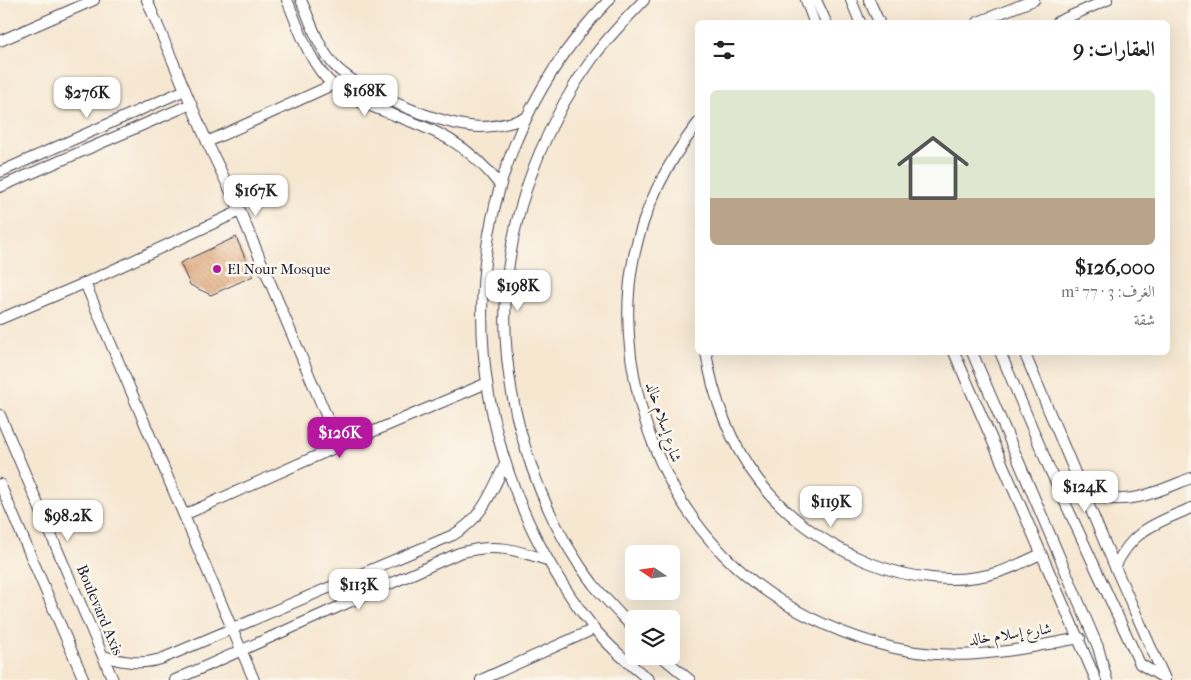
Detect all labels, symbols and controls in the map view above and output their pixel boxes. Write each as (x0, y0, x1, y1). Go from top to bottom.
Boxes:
icon: filters (710, 36, 738, 64)
text: العقارات: 9 (1073, 37, 1155, 61)
pin: $168K (330, 74, 400, 117)
pin: $276K (52, 76, 122, 119)
text: $168K (344, 81, 386, 100)
text: $276K (64, 83, 110, 102)
icon: home (888, 123, 978, 213)
pin: $167K (221, 174, 291, 217)
text: $167K (235, 181, 277, 200)
text: $126,000 (1075, 255, 1155, 279)
place label: El Nour Mosque (227, 260, 331, 278)
marker: El Nour Mosque (211, 263, 223, 275)
pin: $198K (483, 270, 553, 312)
text: $198K (497, 276, 539, 295)
text: الغرف: 3 · 77 m² (1061, 282, 1155, 301)
text: شقة (1134, 310, 1155, 329)
street label: شارع إسلام خالد (639, 380, 685, 466)
pin: $126K (305, 416, 375, 459)
text: $126K (318, 423, 362, 442)
pin: $124K (1050, 470, 1120, 513)
text: $124K (1063, 477, 1107, 496)
pin: $119K (796, 486, 866, 528)
text: $119K (811, 492, 851, 511)
pin: $98.2K (27, 500, 109, 542)
text: $98.2K (44, 506, 92, 525)
north arrow (625, 545, 680, 600)
map controls (625, 545, 680, 665)
street label: Boulevard Axis (73, 562, 127, 658)
pin: $113K (324, 568, 394, 611)
text: $113K (340, 575, 378, 594)
button: layers (625, 610, 680, 665)
street label: شارع إسلام خالد (967, 619, 1053, 653)

